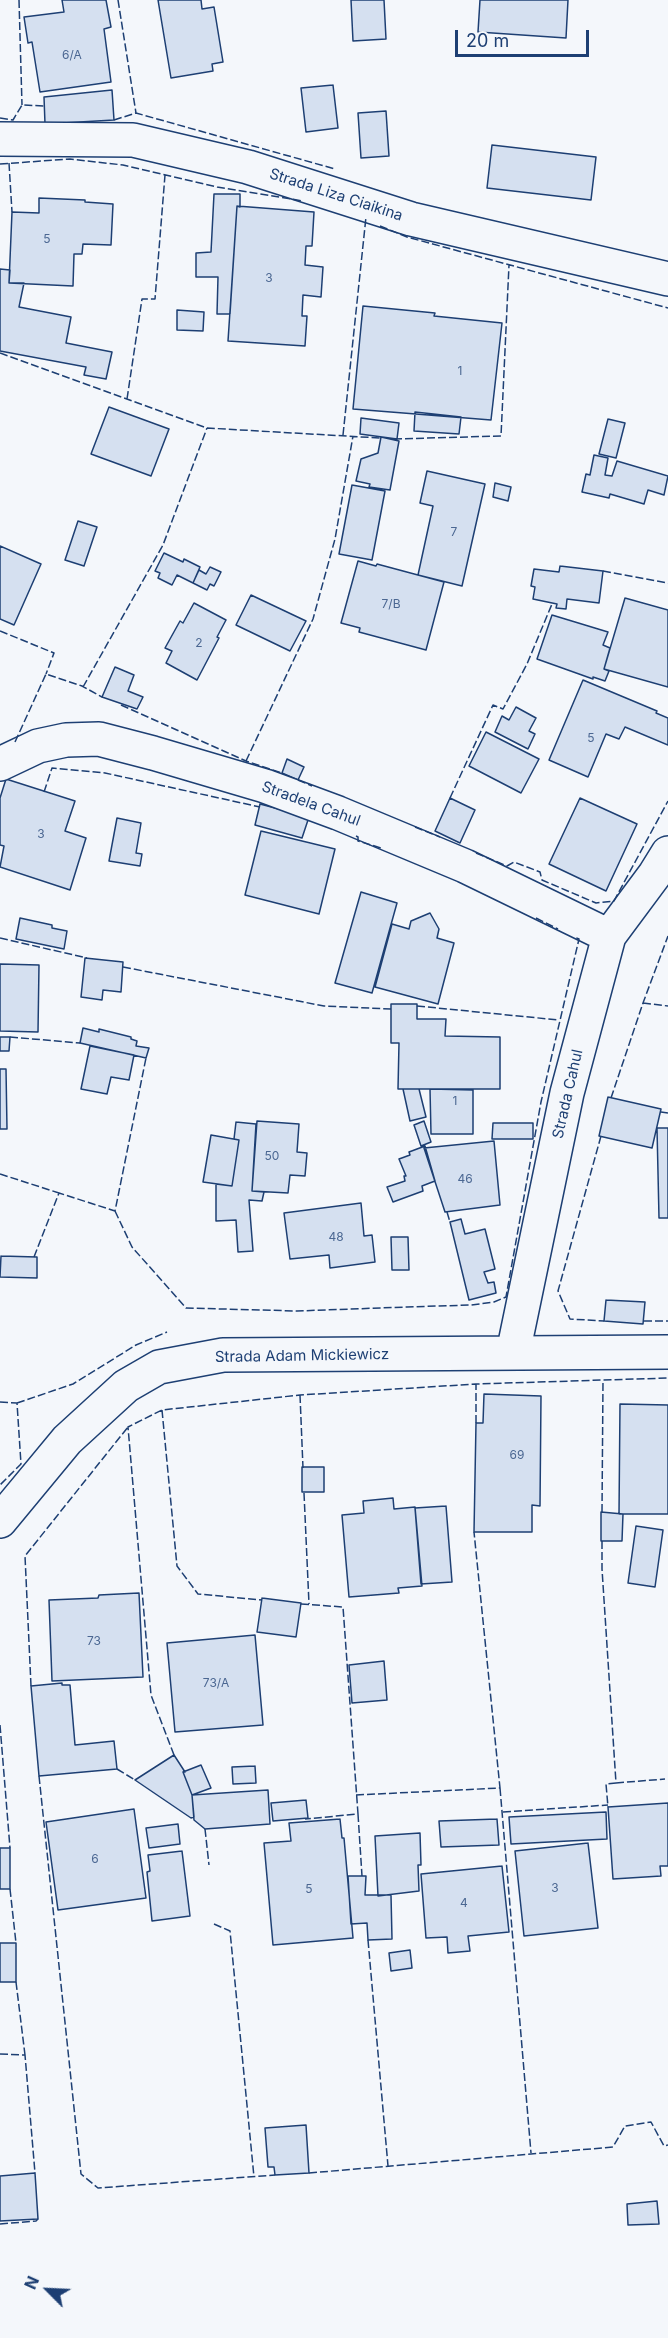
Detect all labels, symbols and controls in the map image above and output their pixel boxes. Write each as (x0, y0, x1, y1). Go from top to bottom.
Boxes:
scale bar (458, 18, 592, 56)
text: 20 m (466, 30, 509, 51)
house number: 6/A (62, 48, 82, 62)
street label: Strada Liza Ciaikina (267, 165, 405, 225)
house number: 5 (43, 232, 51, 246)
house number: 3 (265, 271, 273, 285)
house number: 1 (458, 364, 462, 378)
house number: 7 (451, 525, 457, 539)
house number: 7/B (382, 597, 400, 611)
house number: 2 (195, 636, 203, 650)
house number: 5 (587, 731, 595, 745)
street label: Stradela Cahul (259, 778, 363, 830)
house number: 3 (37, 827, 45, 841)
street label: Strada Cahul (549, 1048, 587, 1140)
house number: 1 (453, 1094, 457, 1108)
house number: 50 (265, 1149, 279, 1163)
house number: 46 (457, 1172, 473, 1186)
house number: 48 (328, 1230, 344, 1244)
street label: Strada Adam Mickiewicz (215, 1345, 389, 1367)
house number: 69 (510, 1448, 524, 1462)
house number: 73 (87, 1634, 101, 1648)
house number: 73/A (203, 1676, 229, 1690)
house number: 6 (91, 1852, 99, 1866)
house number: 3 (551, 1881, 559, 1895)
house number: 5 (305, 1882, 313, 1896)
house number: 4 (460, 1896, 468, 1910)
north arrow (18, 2260, 78, 2320)
text: N (20, 2273, 43, 2292)

